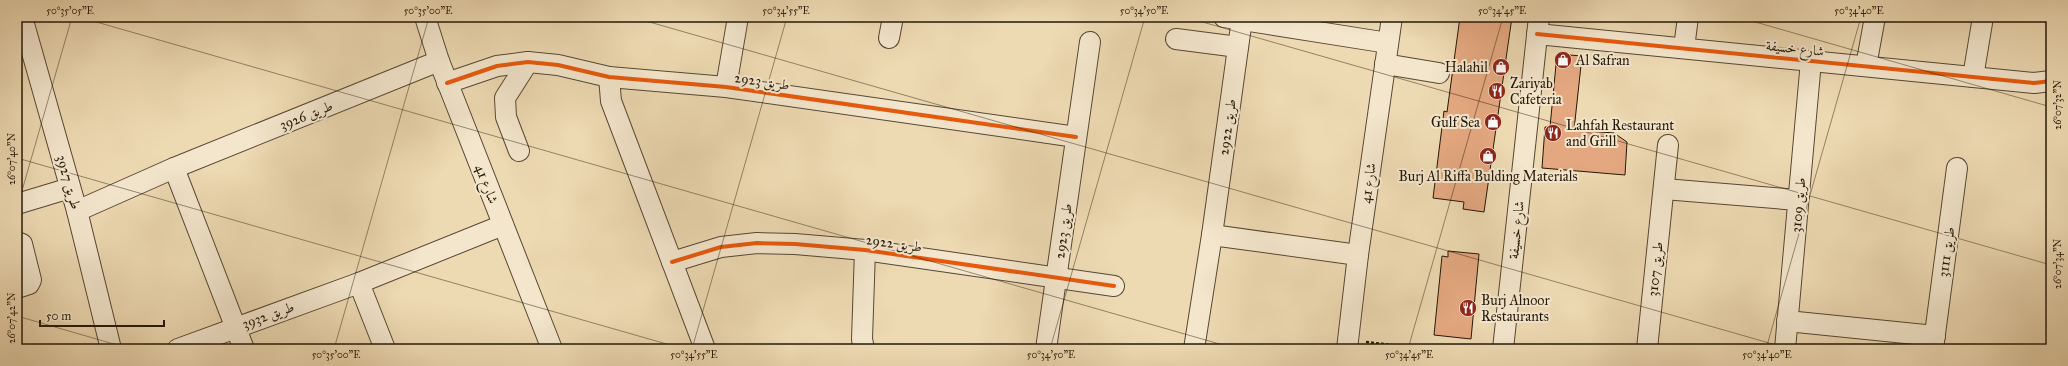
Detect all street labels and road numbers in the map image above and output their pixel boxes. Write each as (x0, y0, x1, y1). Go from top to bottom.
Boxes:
street label: شارع خسيفة (1765, 37, 1825, 63)
street label: طريق 2923 (733, 69, 791, 94)
street label: طريق 3926 (277, 97, 335, 134)
street label: طريق 2922 (1215, 98, 1240, 156)
street label: طريق 3927 (53, 153, 84, 211)
street label: شارع 41 (469, 162, 502, 207)
street label: شارع 41 (1357, 162, 1383, 205)
street label: طريق 3109 (1788, 177, 1809, 233)
street label: شارع خسيفة (1505, 200, 1531, 260)
street label: طريق 2923 (1051, 202, 1076, 260)
street label: طريق 3111 (1935, 226, 1958, 278)
street label: طريق 2922 (865, 231, 923, 256)
street label: طريق 3107 (1644, 241, 1667, 297)
street label: طريق 3932 (240, 298, 297, 333)

